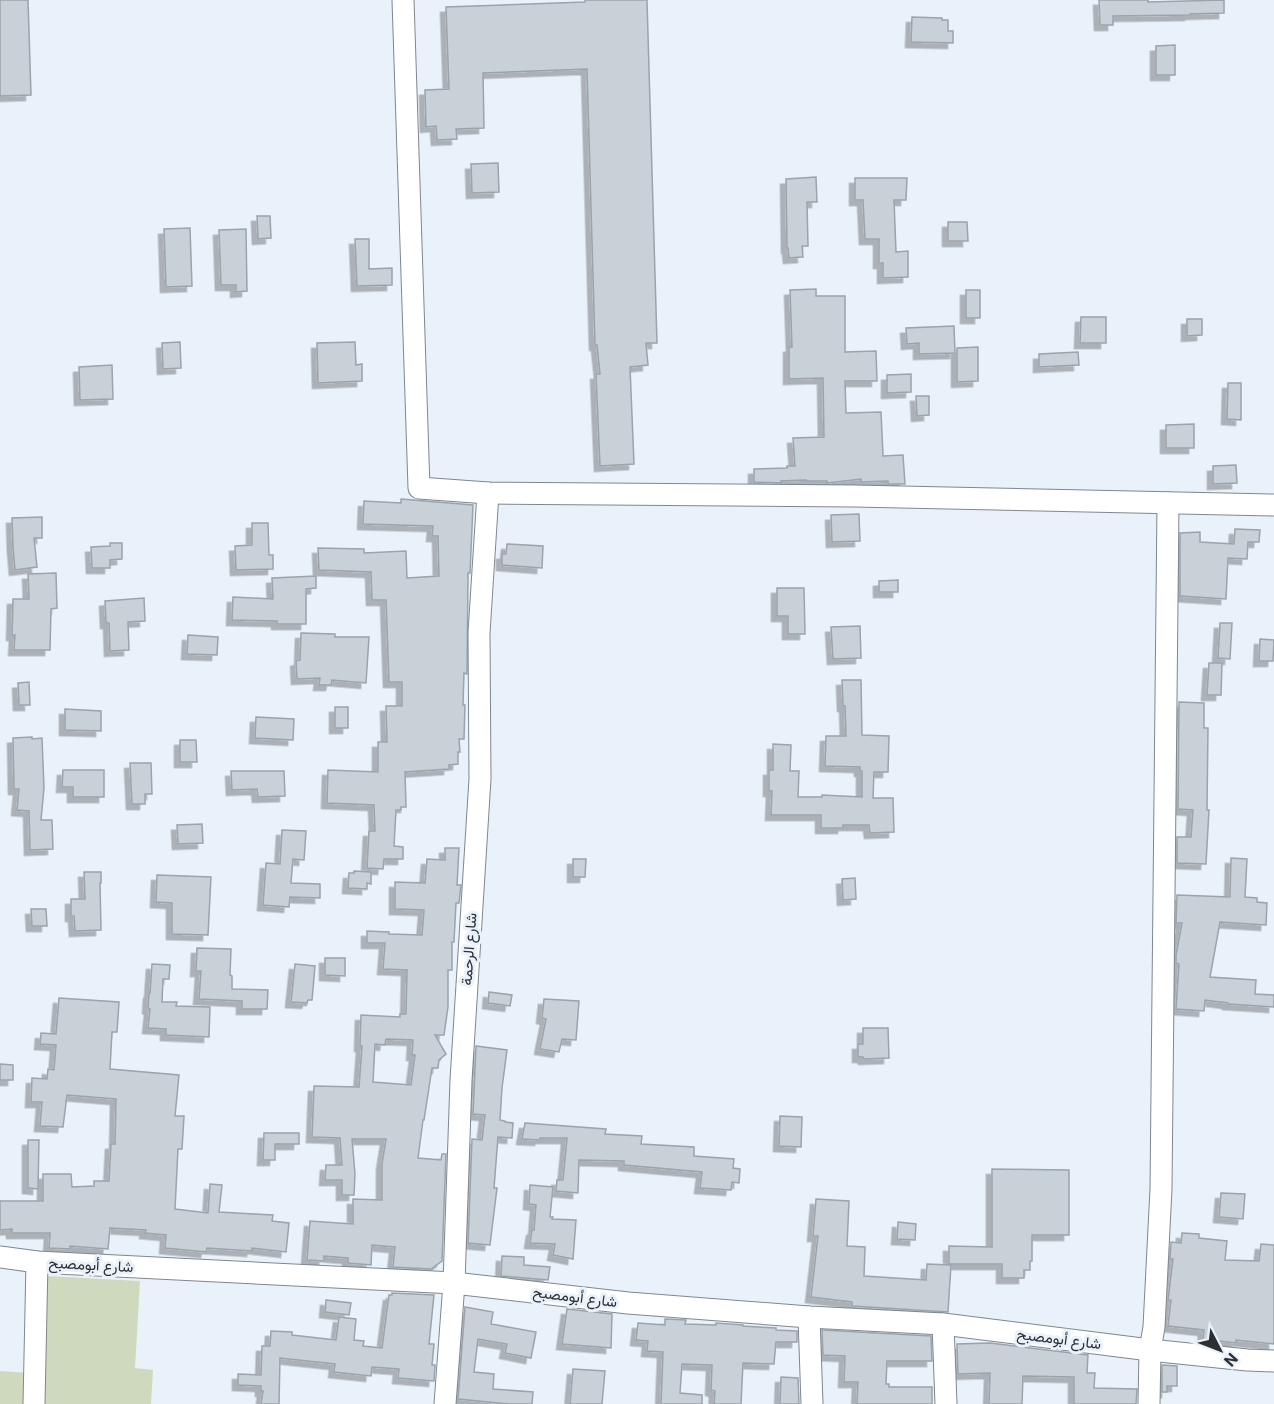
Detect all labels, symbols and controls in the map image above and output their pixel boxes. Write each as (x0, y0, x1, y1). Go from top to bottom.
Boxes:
street label: شارع الرحمة (457, 912, 483, 986)
street label: شارع أبومصبح (48, 1254, 134, 1278)
street label: شارع أبومصبح (532, 1283, 618, 1313)
north arrow (1190, 1320, 1250, 1380)
street label: شارع أبومصبح (1016, 1325, 1102, 1355)
text: N (1220, 1349, 1242, 1370)

